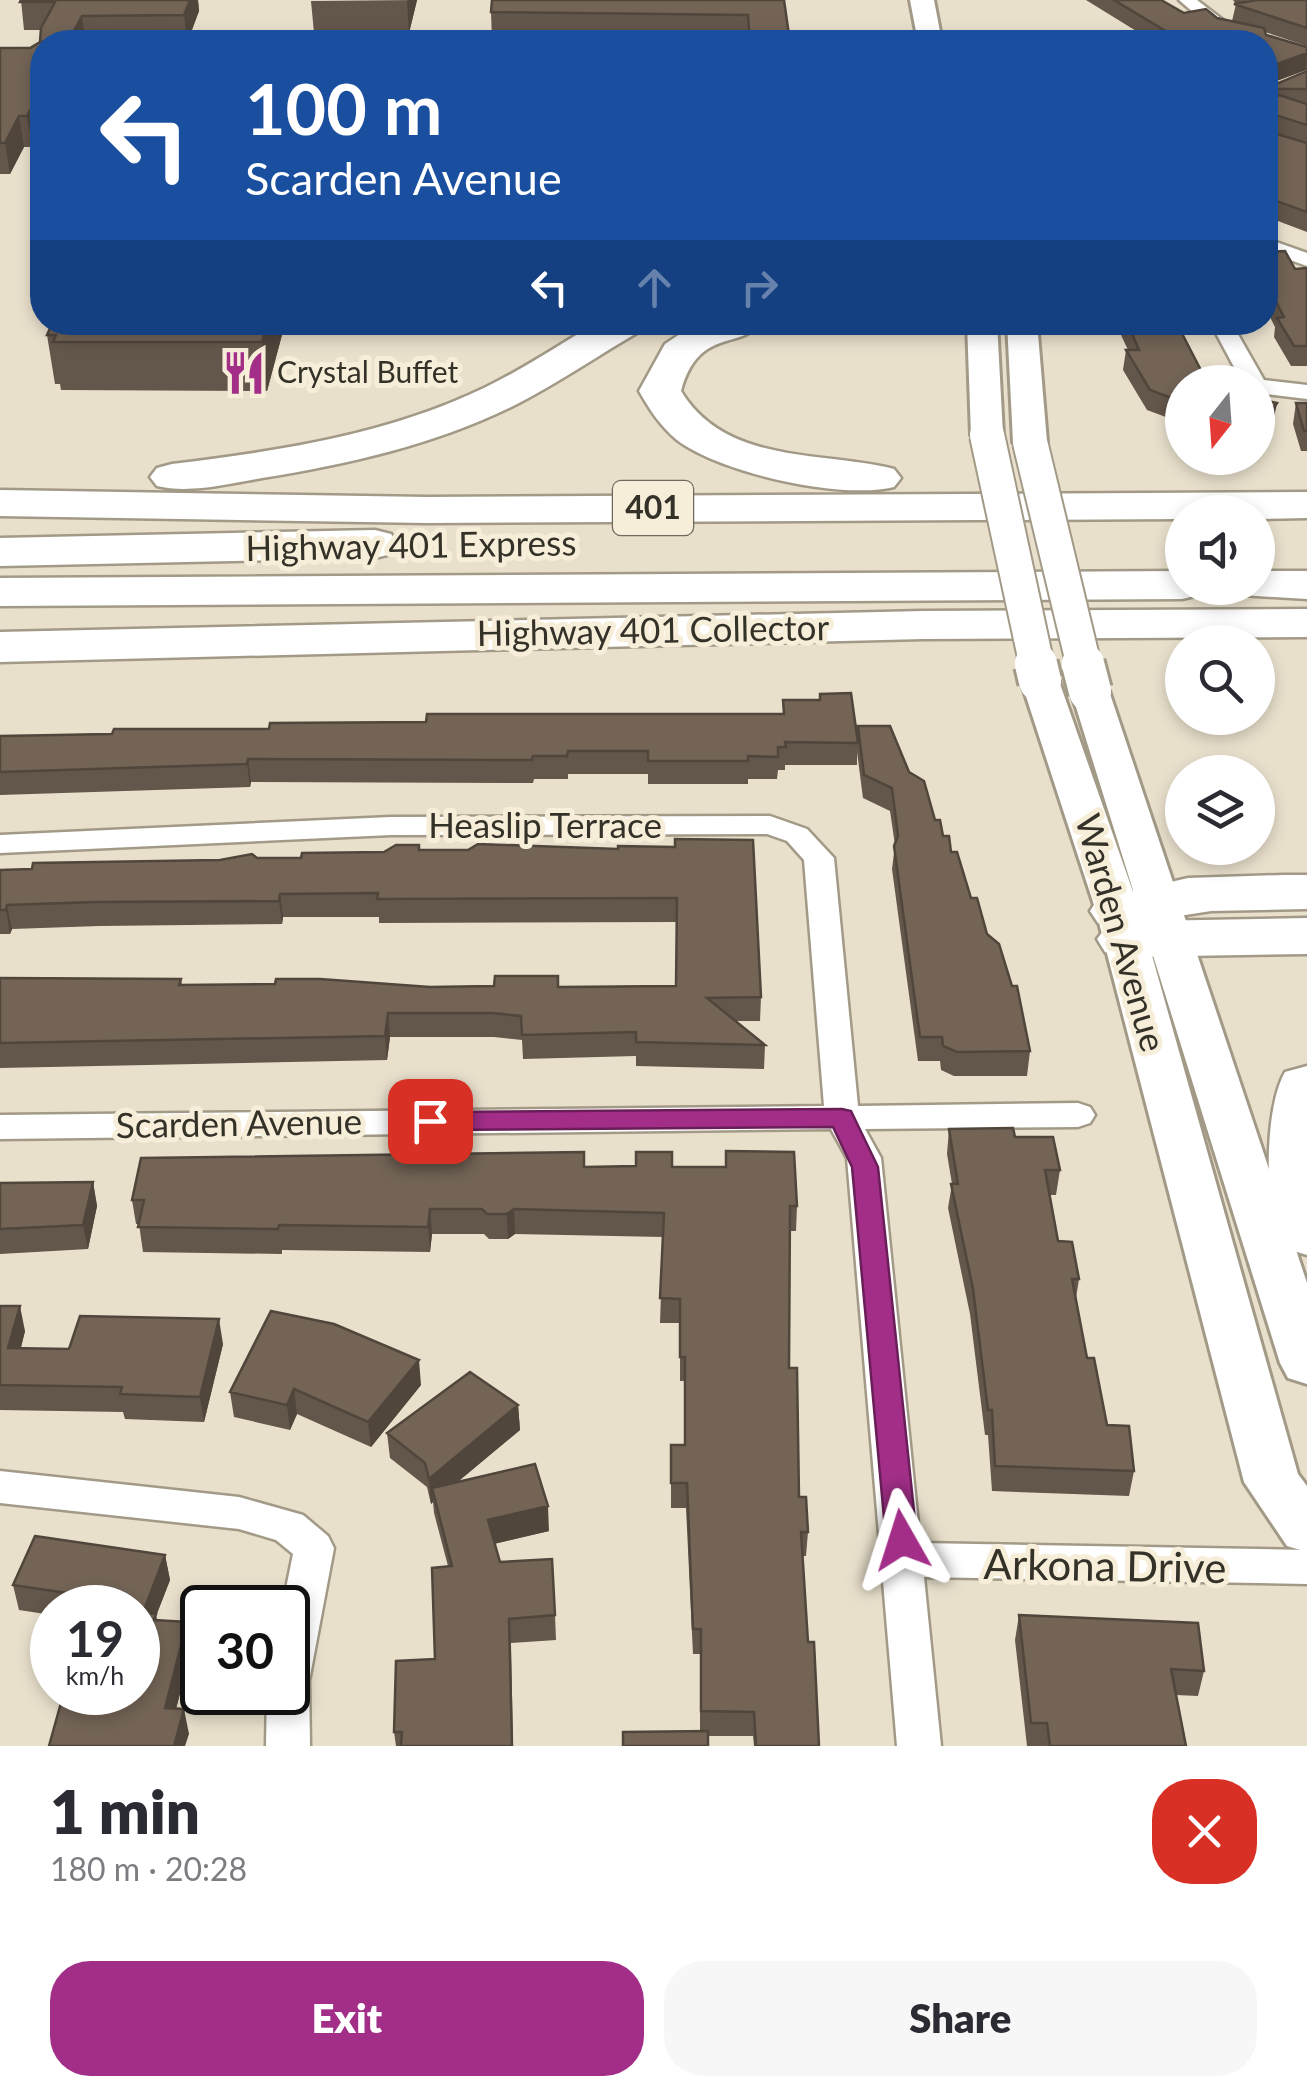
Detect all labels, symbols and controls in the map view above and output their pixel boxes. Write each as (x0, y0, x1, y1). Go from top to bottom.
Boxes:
text: 100 m (245, 66, 442, 150)
icon: left (80, 70, 210, 200)
text: Scarden Avenue (245, 151, 562, 205)
icon: left (522, 260, 577, 315)
icon: ahead (627, 260, 682, 315)
icon: right (732, 260, 787, 315)
restaurant icon: Crystal Buffet (220, 349, 268, 397)
place label: Crystal Buffet (277, 353, 458, 389)
north arrow (1165, 365, 1275, 475)
map controls (1165, 365, 1275, 865)
road number: 401 (613, 481, 693, 535)
button: sound (1165, 495, 1275, 605)
street label: Highway 401 Express (245, 520, 577, 568)
street label: Highway 401 Collector (476, 605, 830, 653)
button: search (1165, 625, 1275, 735)
button: layers (1165, 755, 1275, 865)
street label: Heaslip Terrace (428, 803, 662, 845)
street label: Warden Avenue (1068, 809, 1176, 1056)
pin (388, 1079, 473, 1164)
icon: arrive (403, 1094, 458, 1149)
street label: Scarden Avenue (115, 1099, 362, 1145)
position arrow (850, 1488, 954, 1592)
street label: Arkona Drive (983, 1538, 1227, 1592)
speed limit sign: 30 (180, 1585, 310, 1715)
text: 19 (66, 1608, 124, 1668)
text: km/h (66, 1660, 124, 1690)
text: 1 min (50, 1775, 200, 1847)
button: close (1152, 1779, 1257, 1884)
text: 180 m · 20:28 (50, 1849, 247, 1888)
button: Exit (50, 1961, 644, 2076)
button: Share (664, 1961, 1257, 2076)

